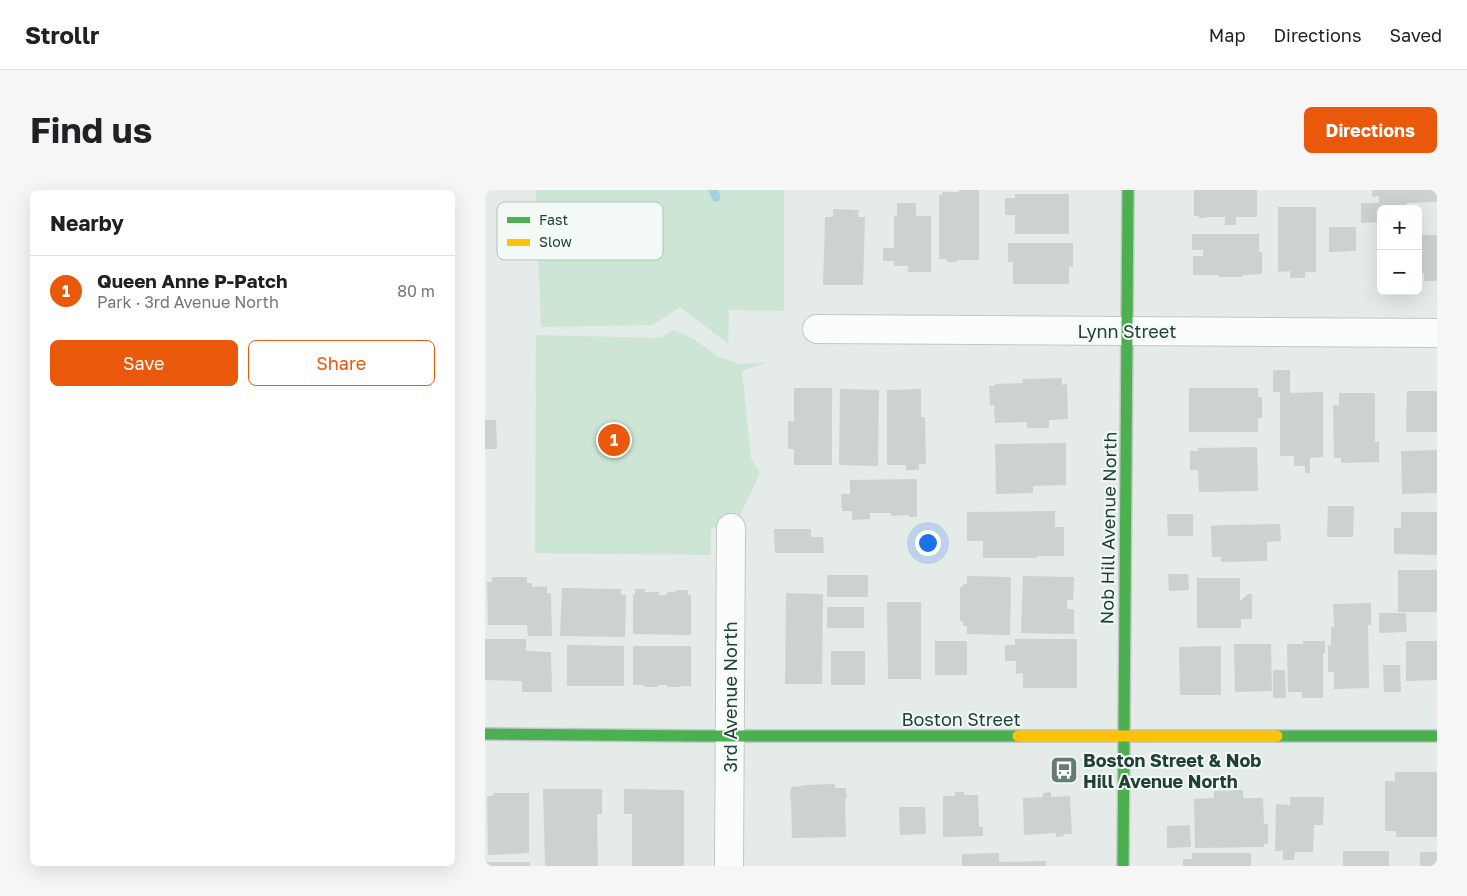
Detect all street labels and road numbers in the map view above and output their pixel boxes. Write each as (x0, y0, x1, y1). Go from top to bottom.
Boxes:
street label: Lynn Street (1078, 320, 1176, 342)
street label: Nob Hill Avenue North (1095, 431, 1121, 625)
street label: 3rd Avenue North (719, 621, 741, 773)
street label: Boston Street (901, 708, 1021, 730)

